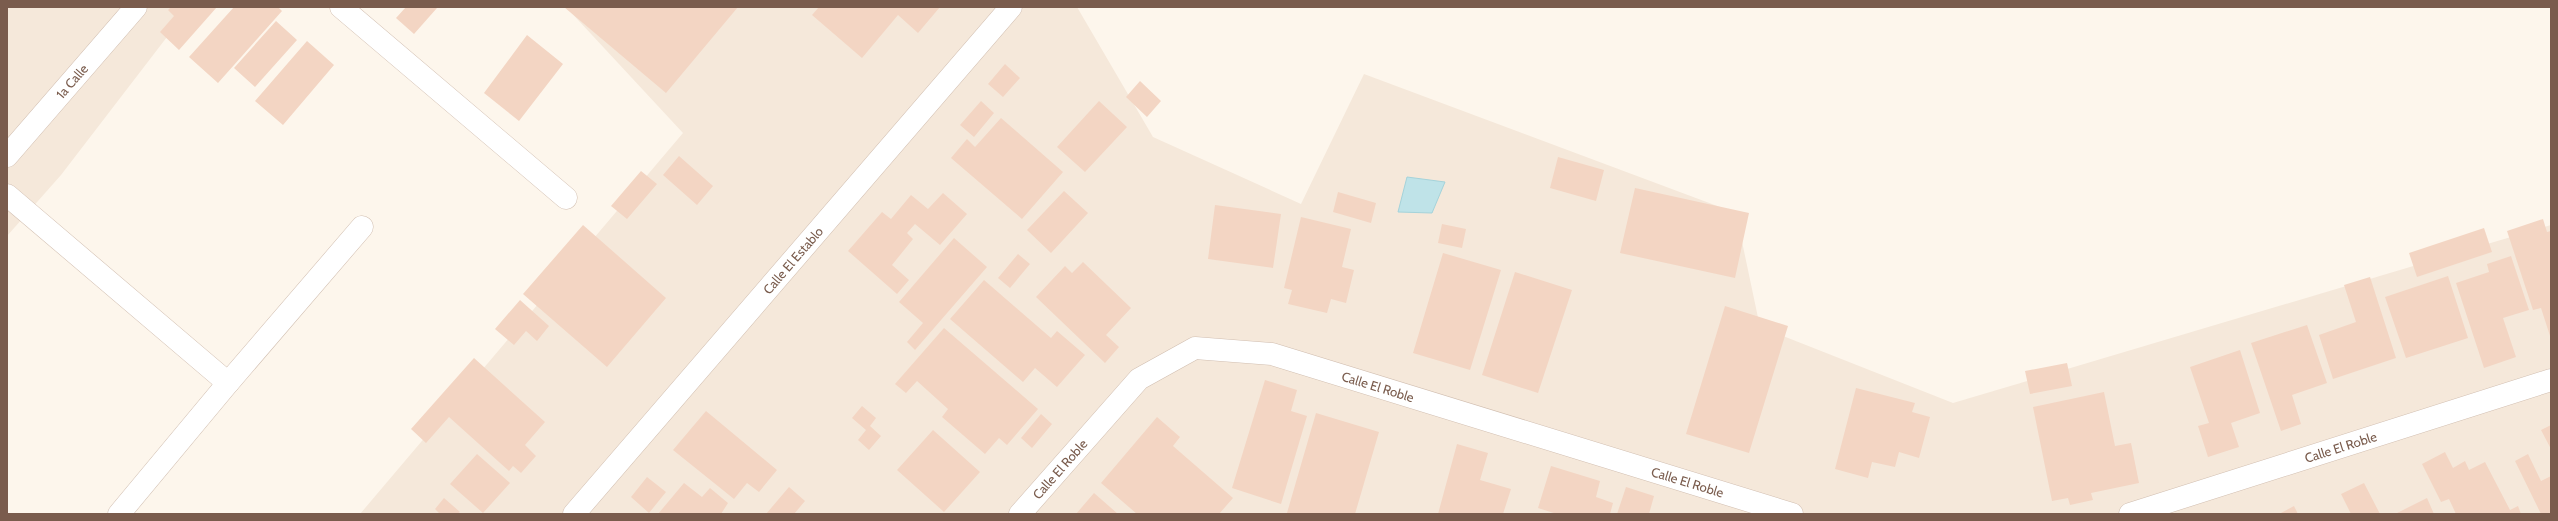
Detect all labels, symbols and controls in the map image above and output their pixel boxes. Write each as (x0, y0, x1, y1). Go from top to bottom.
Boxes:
street label: 1a Calle (53, 60, 91, 102)
street label: Calle El Establo (759, 223, 826, 297)
street label: Calle El Roble (1340, 368, 1416, 405)
street label: Calle El Roble (2303, 428, 2379, 466)
street label: Calle El Roble (1029, 435, 1091, 502)
street label: Calle El Roble (1649, 463, 1726, 501)

